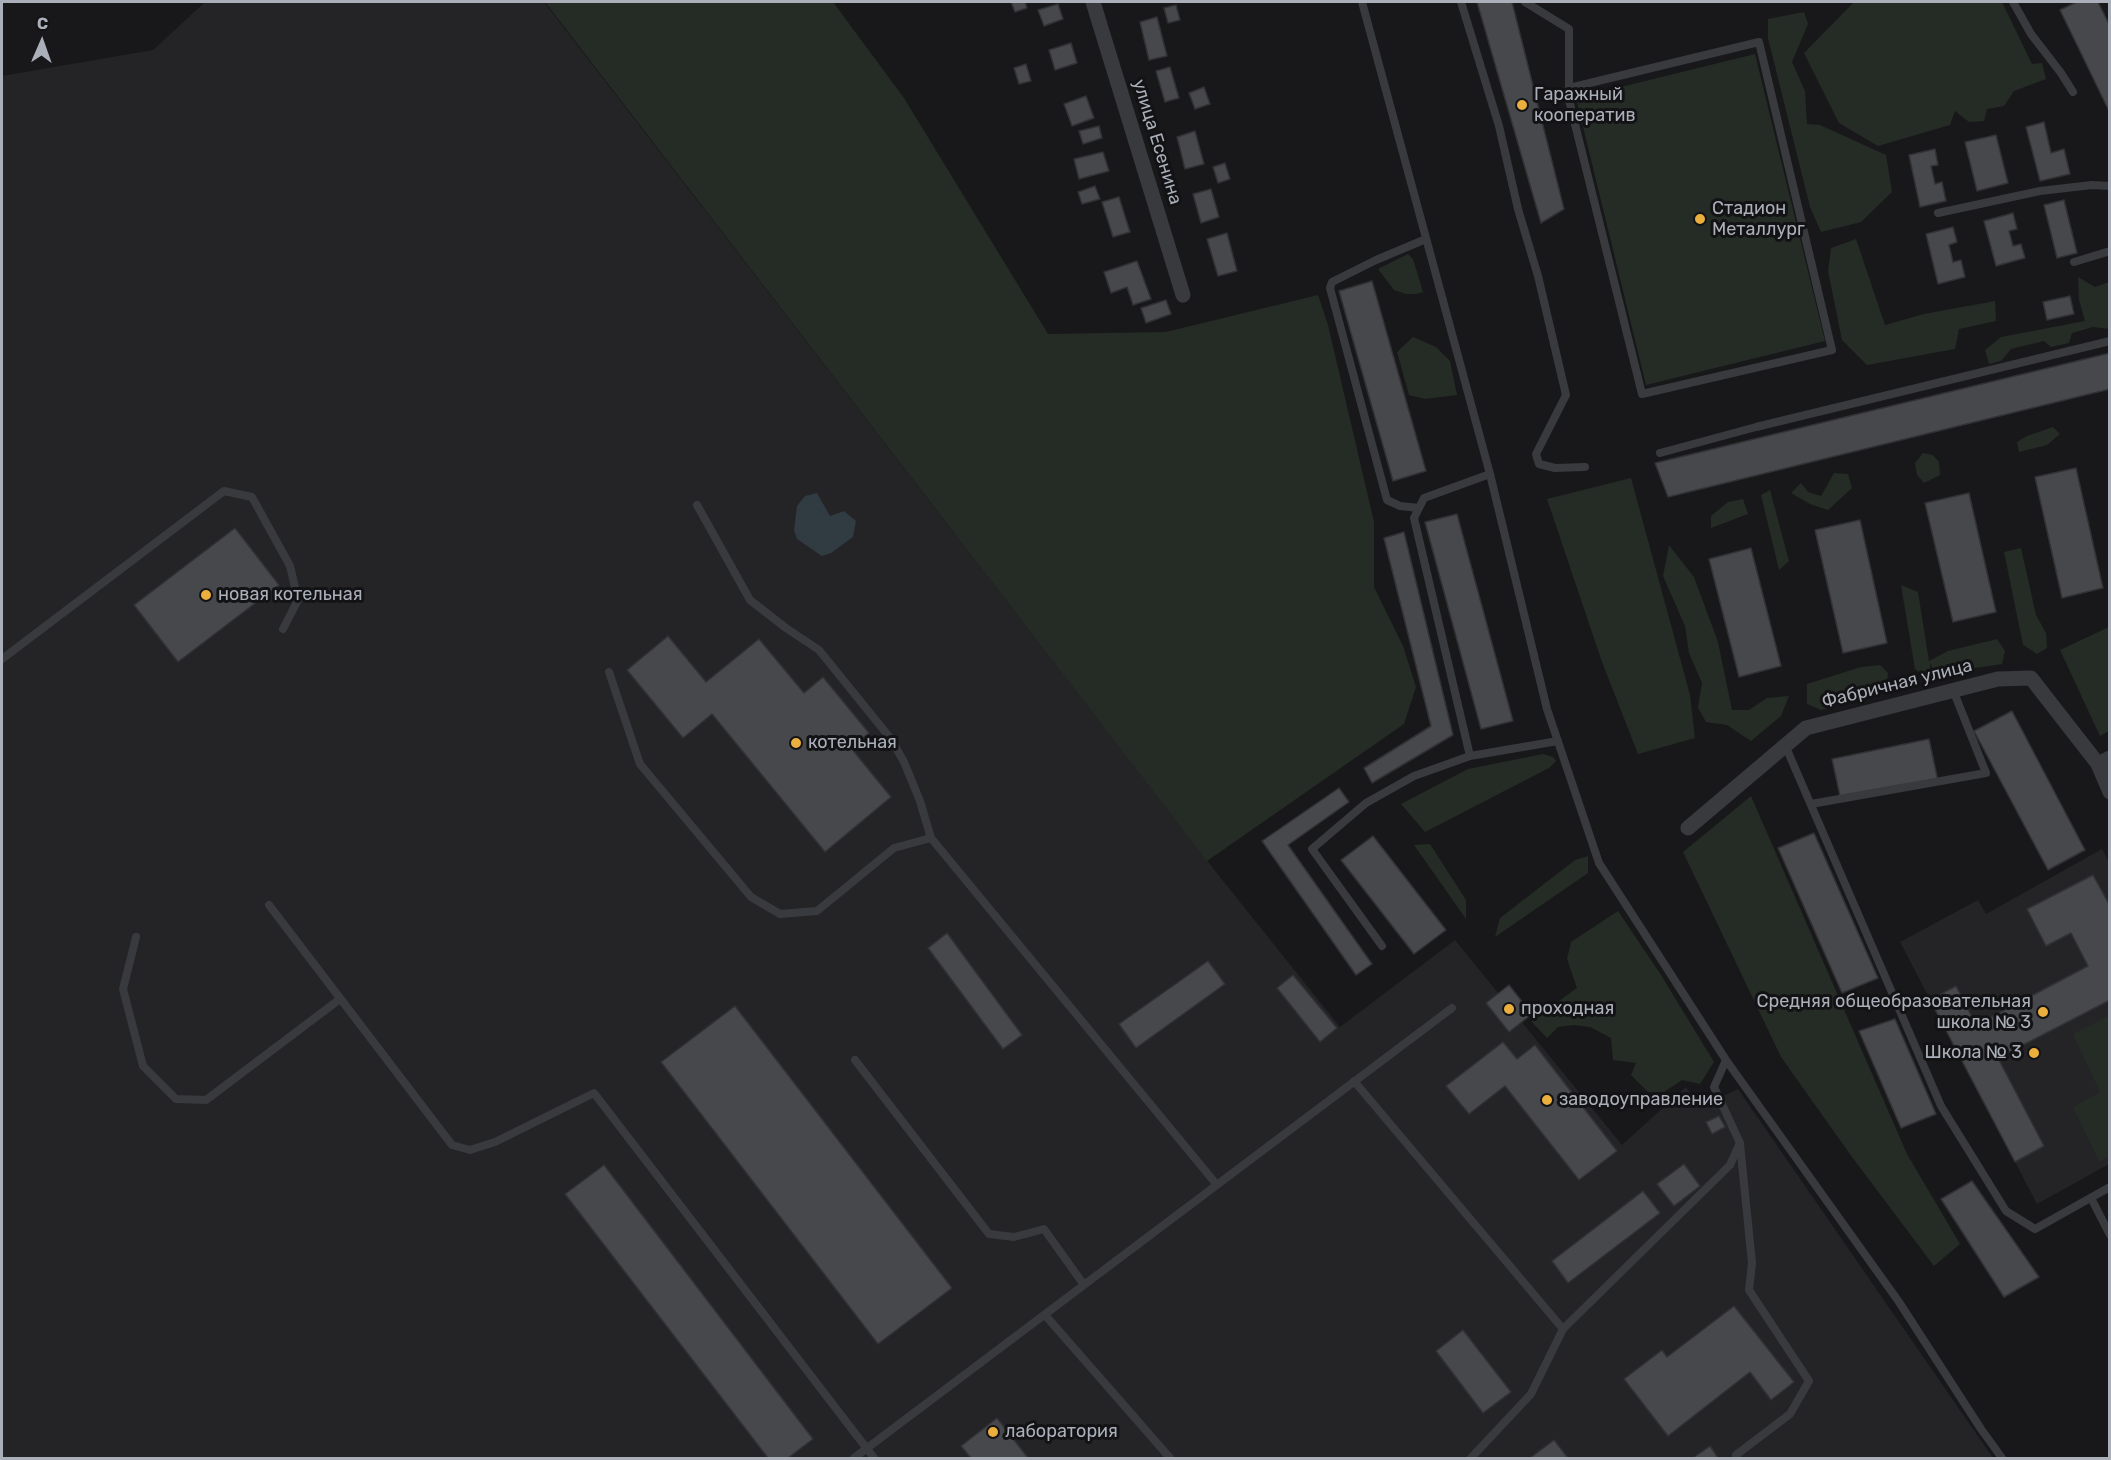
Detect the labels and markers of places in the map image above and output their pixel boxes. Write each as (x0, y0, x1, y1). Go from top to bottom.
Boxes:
place label: Гаражный кооператив (1534, 84, 1636, 127)
marker: Гаражный кооператив (1515, 98, 1529, 112)
place label: Стадион Металлург (1712, 198, 1805, 240)
marker: Стадион Металлург (1693, 212, 1707, 226)
place label: новая котельная (218, 584, 362, 606)
marker: новая котельная (199, 588, 213, 602)
place label: котельная (808, 732, 897, 754)
marker: котельная (789, 736, 803, 750)
place label: Средняя общеобразовательная школа № 3 (1757, 991, 2031, 1034)
place label: проходная (1521, 998, 1614, 1020)
marker: проходная (1502, 1002, 1516, 1016)
marker: Средняя общеобразовательная школа № 3 (2036, 1005, 2050, 1019)
place label: Школа № 3 (1925, 1042, 2022, 1064)
marker: Школа № 3 (2027, 1046, 2041, 1060)
place label: заводоуправление (1559, 1089, 1723, 1111)
marker: заводоуправление (1540, 1093, 1554, 1107)
place label: лаборатория (1005, 1421, 1118, 1443)
marker: лаборатория (986, 1425, 1000, 1439)

